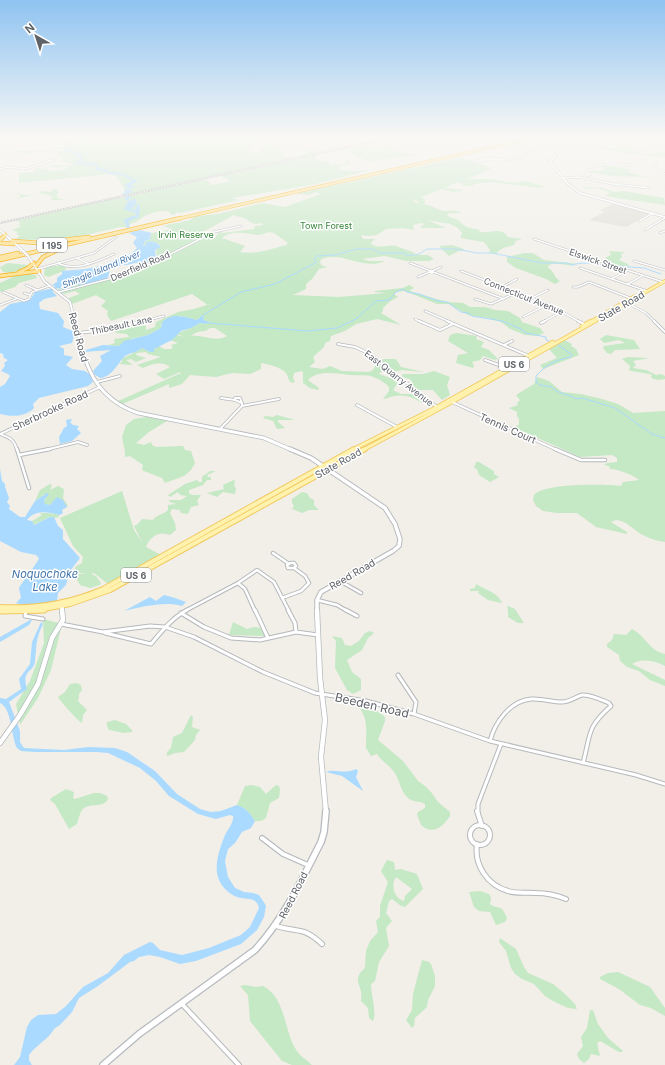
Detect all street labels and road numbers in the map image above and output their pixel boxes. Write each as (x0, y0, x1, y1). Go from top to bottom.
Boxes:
road number: I 195 (37, 238, 67, 252)
street label: Elswick Street (568, 246, 628, 276)
street label: Deerfield Road (109, 249, 171, 283)
street label: Connecticut Avenue (482, 275, 566, 317)
street label: State Road (596, 288, 646, 324)
street label: Reed Road (67, 311, 91, 363)
street label: Thibeault Lane (89, 313, 153, 337)
street label: East Quarry Avenue (362, 348, 436, 408)
road number: US 6 (499, 357, 529, 371)
street label: Sherbrooke Road (10, 387, 90, 433)
street label: Tennis Court (478, 410, 539, 446)
street label: State Road (313, 445, 363, 481)
street label: Reed Road (327, 556, 377, 592)
road number: US 6 (121, 568, 151, 582)
street label: Beeden Road (333, 689, 411, 721)
street label: Reed Road (276, 870, 310, 920)

